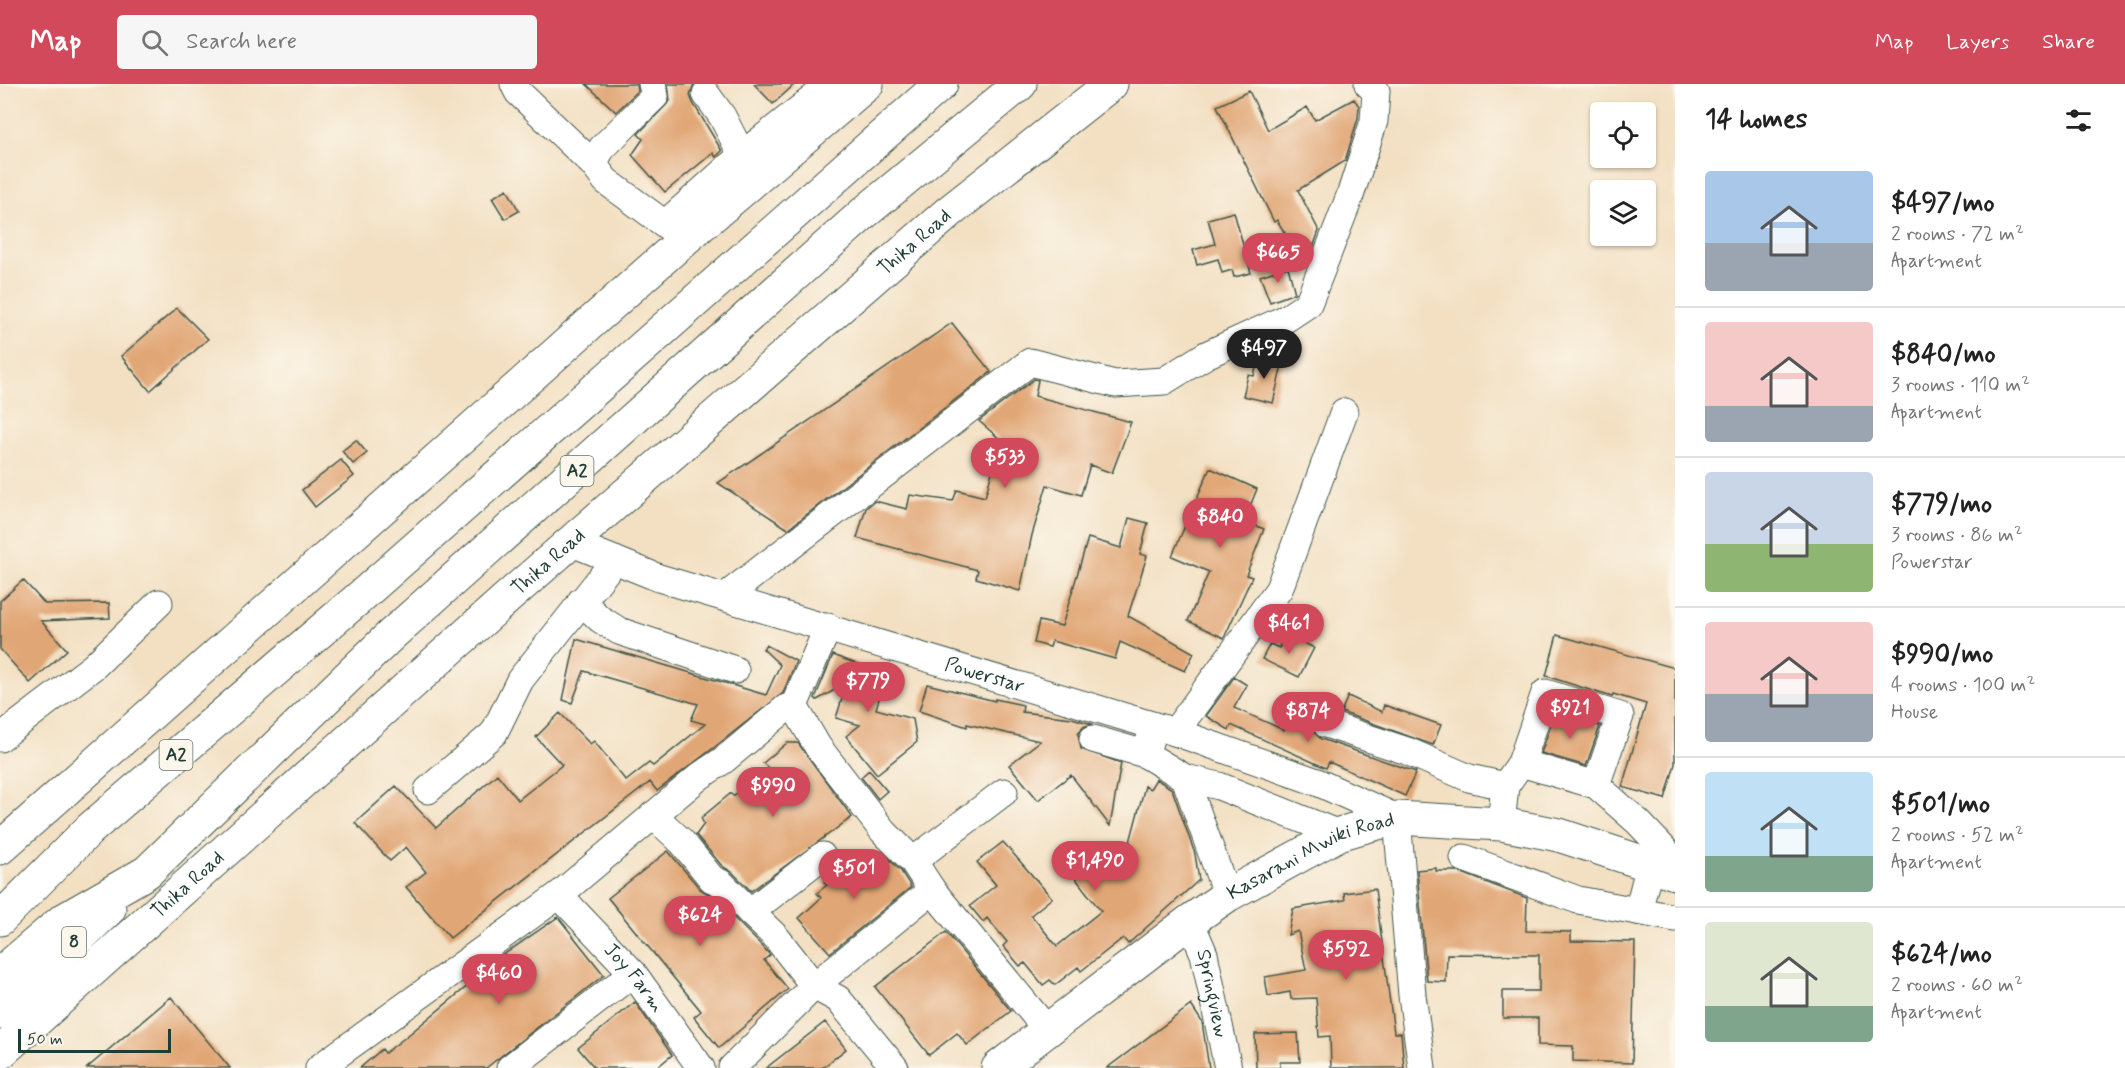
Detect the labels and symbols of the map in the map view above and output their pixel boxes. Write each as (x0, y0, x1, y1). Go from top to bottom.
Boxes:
street label: Thika Road (872, 203, 957, 282)
pin: $665 (1242, 233, 1314, 284)
pin: $497 (1228, 329, 1300, 380)
pin: $533 (969, 438, 1041, 489)
road number: A2 (560, 456, 594, 486)
pin: $840 (1184, 498, 1256, 549)
street label: Thika Road (506, 522, 591, 602)
pin: $461 (1253, 604, 1325, 655)
street label: Powerstar (942, 651, 1028, 700)
pin: $779 (832, 662, 904, 713)
pin: $921 (1534, 689, 1606, 740)
pin: $874 (1272, 692, 1344, 743)
road number: A2 (160, 740, 192, 770)
pin: $990 (737, 767, 809, 818)
street label: Kasarani Mwiki Road (1222, 806, 1397, 907)
pin: $1,490 (1046, 841, 1144, 892)
street label: Thika Road (145, 845, 230, 925)
pin: $501 (818, 849, 890, 900)
pin: $624 (664, 896, 736, 947)
road number: 8 (62, 927, 86, 957)
pin: $592 (1310, 930, 1382, 981)
street label: Joy Farm (598, 937, 671, 1018)
street label: Springview (1190, 947, 1235, 1040)
pin: $460 (463, 954, 535, 1005)
scale bar (18, 1026, 171, 1054)

